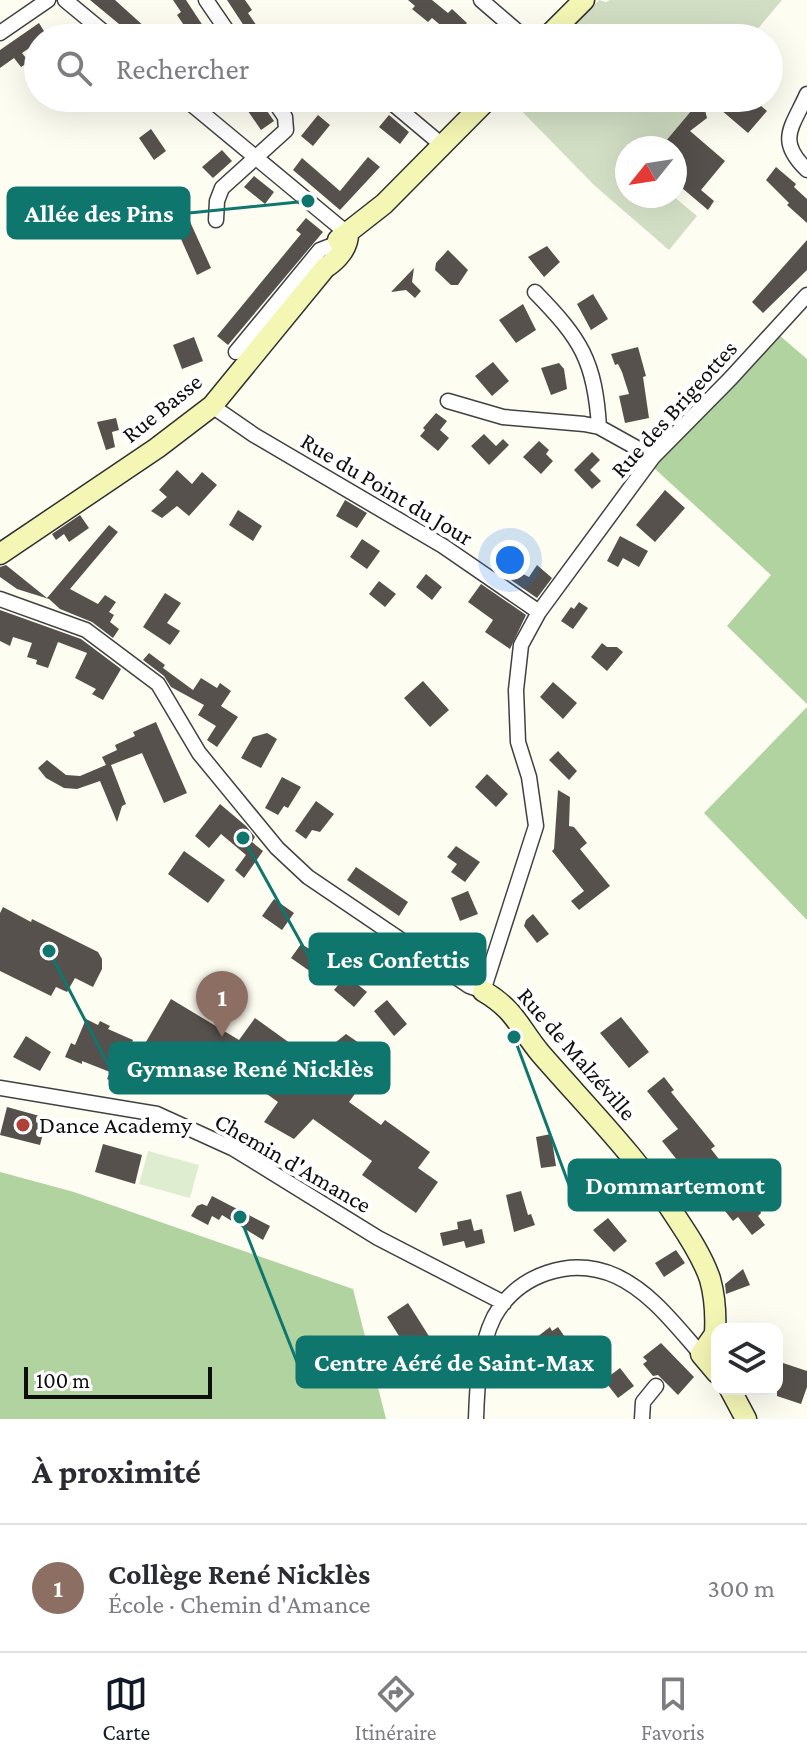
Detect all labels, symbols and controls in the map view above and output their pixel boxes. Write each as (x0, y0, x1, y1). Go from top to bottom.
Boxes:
search box (24, 24, 783, 112)
icon: search (52, 46, 96, 90)
text: Rechercher (116, 52, 249, 85)
north arrow (615, 136, 687, 208)
callout: Allée des Pins (8, 188, 189, 238)
text: Allée des Pins (23, 199, 174, 228)
street label: Rue des Brigeottes (605, 334, 742, 483)
street label: Rue Basse (117, 367, 207, 448)
street label: Rue du Point du Jour (296, 427, 479, 551)
your location (490, 540, 530, 580)
callout: Les Confettis (310, 934, 485, 984)
text: Les Confettis (327, 945, 469, 974)
pin: 1 (196, 971, 248, 1037)
street label: Rue de Malzéville (512, 982, 642, 1126)
callout: Gymnase René Nicklès (110, 1043, 389, 1093)
text: Gymnase René Nicklès (126, 1054, 374, 1083)
street label: Chemin d'Amance (210, 1107, 376, 1218)
place label: Dance Academy (39, 1111, 193, 1138)
marker: Dance Academy (14, 1116, 32, 1134)
callout: Dommartemont (569, 1160, 780, 1210)
text: Dommartemont (585, 1171, 765, 1200)
map controls (711, 1323, 783, 1395)
button: layers (711, 1323, 783, 1395)
callout: Centre Aéré de Saint-Max (297, 1337, 610, 1387)
text: Centre Aéré de Saint-Max (314, 1348, 595, 1377)
scale bar (24, 1363, 212, 1399)
text: 100 m (36, 1368, 90, 1393)
text: À proximité (32, 1453, 201, 1490)
text: Collège René Nicklès (108, 1557, 370, 1590)
text: 1 (53, 1574, 63, 1603)
text: 300 m (707, 1574, 775, 1603)
text: École · Chemin d'Amance (108, 1590, 370, 1619)
tab: Carte (102, 1672, 150, 1745)
tab: Itinéraire (355, 1672, 436, 1745)
tab: Favoris (641, 1672, 705, 1745)

